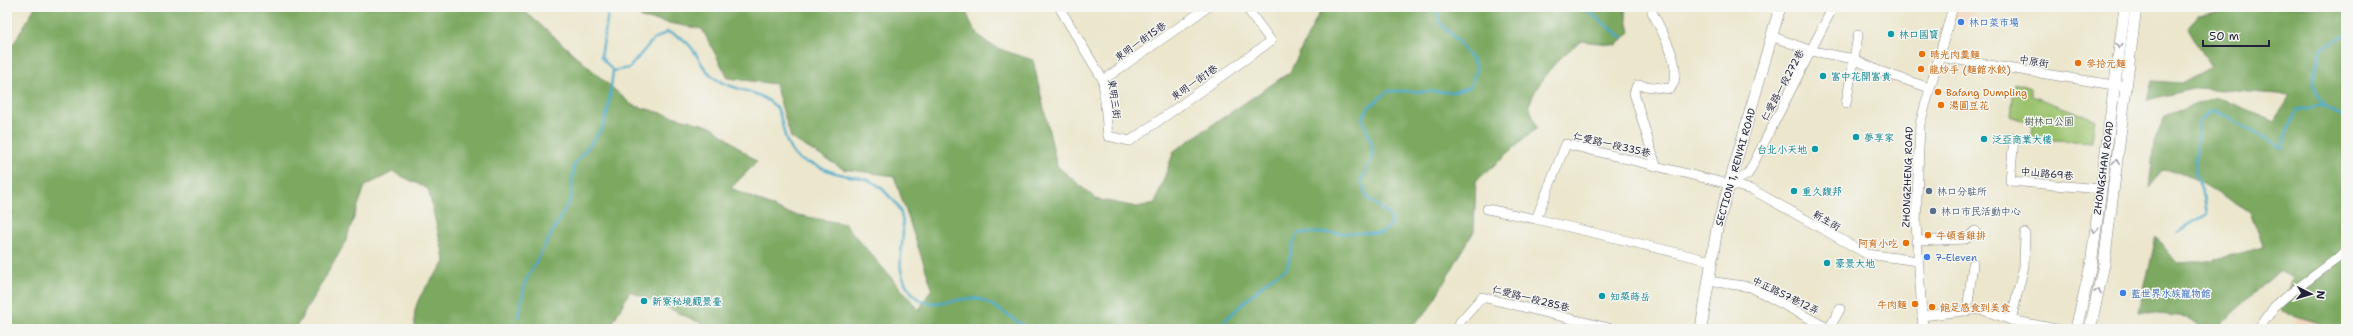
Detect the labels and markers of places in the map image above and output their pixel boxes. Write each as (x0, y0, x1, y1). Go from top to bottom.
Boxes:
place label: 林口菜市場 (1969, 16, 2019, 29)
marker: 林口菜市場 (1956, 17, 1966, 27)
place label: 林口國寶 (1899, 28, 1939, 41)
marker: 林口國寶 (1886, 29, 1896, 39)
place label: 晴光肉羹麵 (1930, 48, 1980, 61)
marker: 晴光肉羹麵 (1917, 49, 1927, 59)
place label: 參拾元麵 (2086, 57, 2126, 70)
marker: 參拾元麵 (2073, 58, 2083, 68)
place label: 龍炒手 (麵館水餃) (1929, 63, 2011, 76)
marker: 龍炒手 (麵館水餃) (1916, 64, 1926, 74)
place label: 富中花開富貴 (1831, 70, 1891, 83)
marker: 富中花開富貴 (1818, 71, 1828, 81)
place label: Bafang Dumpling (1946, 86, 2027, 99)
marker: Bafang Dumpling (1933, 87, 1943, 97)
place label: 湯圓豆花 (1949, 99, 1989, 112)
marker: 湯圓豆花 (1936, 100, 1946, 110)
place label: 夢享家 (1864, 131, 1894, 144)
marker: 夢享家 (1851, 132, 1861, 142)
place label: 泛亞商業大樓 (1992, 133, 2052, 146)
marker: 泛亞商業大樓 (1979, 134, 1989, 144)
place label: 台北小天地 (1757, 143, 1807, 156)
marker: 台北小天地 (1810, 144, 1820, 154)
place label: 重久馥邦 (1802, 185, 1842, 198)
place label: 林口分駐所 (1937, 185, 1987, 198)
marker: 重久馥邦 (1789, 186, 1799, 196)
marker: 林口分駐所 (1924, 186, 1934, 196)
place label: 林口市民活動中心 (1941, 205, 2021, 218)
marker: 林口市民活動中心 (1928, 206, 1938, 216)
place label: 牛頓香雞排 (1936, 229, 1986, 242)
marker: 牛頓香雞排 (1923, 230, 1933, 240)
place label: 阿育小吃 (1858, 237, 1898, 250)
marker: 阿育小吃 (1901, 238, 1911, 248)
place label: 7-Eleven (1935, 251, 1977, 264)
marker: 7-Eleven (1922, 252, 1932, 262)
place label: 豪景大地 (1835, 257, 1875, 270)
marker: 豪景大地 (1822, 258, 1832, 268)
place label: 藍世界水族寵物館 (2131, 287, 2211, 300)
marker: 藍世界水族寵物館 (2118, 288, 2128, 298)
place label: 知築蒔岳 (1610, 290, 1650, 303)
marker: 知築蒔岳 (1597, 291, 1607, 301)
place label: 新寮秘境觀景臺 (652, 295, 722, 308)
marker: 新寮秘境觀景臺 (639, 296, 649, 306)
place label: 牛肉麵 (1877, 298, 1907, 311)
marker: 牛肉麵 (1910, 299, 1920, 309)
place label: 飽足感食到美食 (1940, 301, 2010, 314)
marker: 飽足感食到美食 (1927, 302, 1937, 312)

